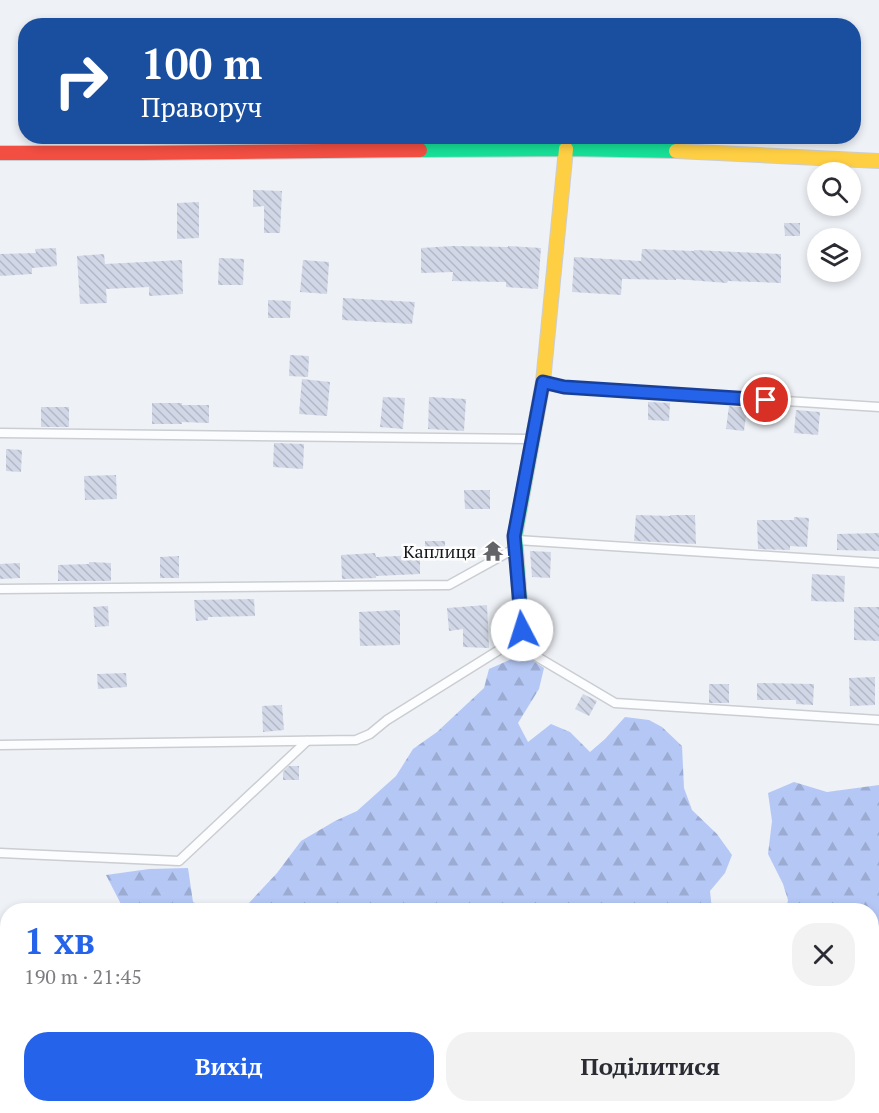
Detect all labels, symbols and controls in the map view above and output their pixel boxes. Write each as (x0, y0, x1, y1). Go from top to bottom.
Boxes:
text: 100 m (141, 35, 262, 91)
icon: right (42, 42, 120, 120)
text: Праворуч (141, 89, 262, 125)
map controls (807, 162, 861, 282)
button: search (807, 162, 861, 216)
button: layers (807, 228, 861, 282)
pin (740, 374, 791, 425)
icon: arrive (749, 383, 782, 416)
place label: Каплиця (403, 539, 476, 563)
temple icon: Каплиця (481, 539, 505, 563)
position arrow (490, 598, 554, 662)
text: 1 хв (24, 917, 95, 964)
button: close (792, 923, 855, 986)
text: 190 m · 21:45 (24, 963, 142, 990)
button: Вихід (24, 1032, 434, 1101)
button: Поділитися (446, 1032, 855, 1101)

